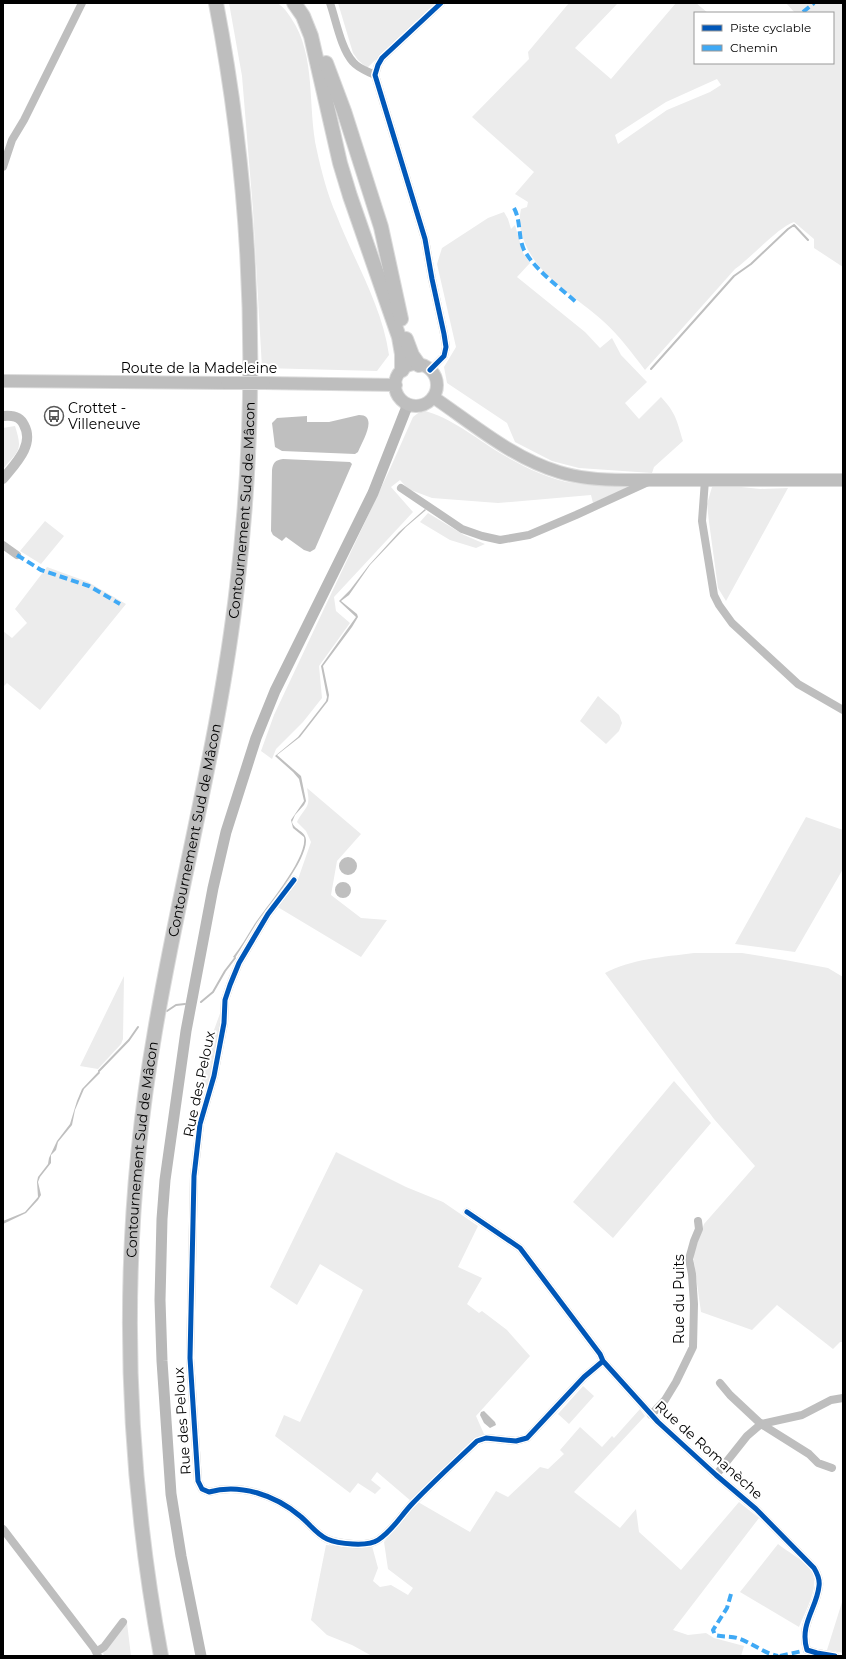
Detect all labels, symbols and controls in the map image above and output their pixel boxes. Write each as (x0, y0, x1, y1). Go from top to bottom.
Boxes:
legend (694, 12, 834, 64)
text: Piste cyclable (730, 20, 811, 35)
text: Chemin (730, 40, 778, 55)
street label: Route de la Madeleine (121, 359, 277, 377)
place label: Crottet - Villeneuve (68, 399, 140, 433)
street label: Contournement Sud de Mâcon (224, 401, 259, 620)
bus stop icon: Crottet - Villeneuve (43, 405, 65, 427)
street label: Contournement Sud de Mâcon (164, 722, 225, 939)
street label: Rue des Peloux (179, 1029, 219, 1139)
street label: Contournement Sud de Mâcon (122, 1040, 162, 1258)
street label: Rue du Puits (670, 1254, 688, 1344)
street label: Rue des Peloux (169, 1366, 195, 1475)
street label: Rue de Romanèche (651, 1397, 767, 1503)

